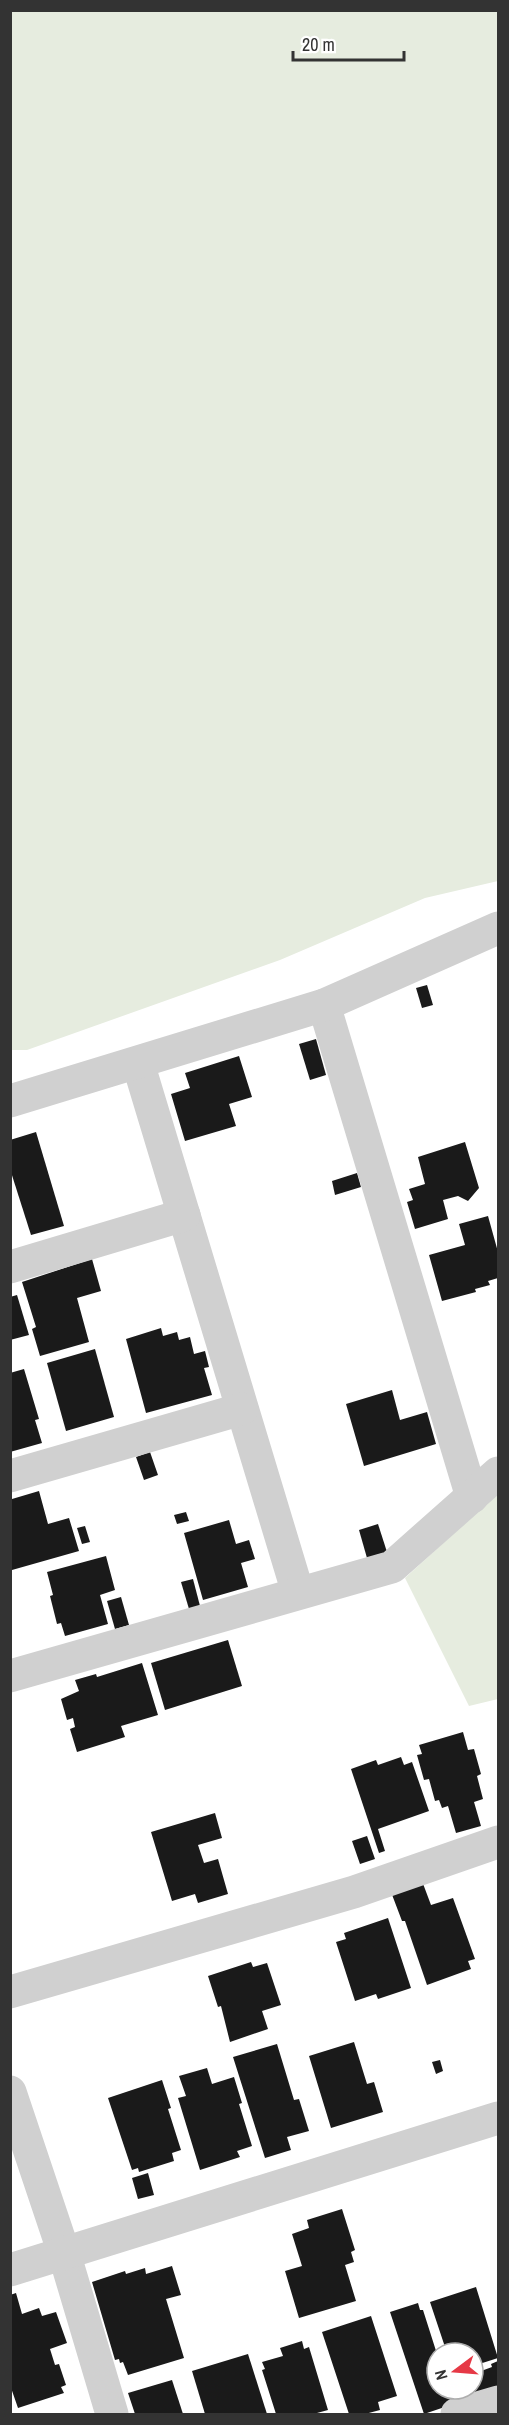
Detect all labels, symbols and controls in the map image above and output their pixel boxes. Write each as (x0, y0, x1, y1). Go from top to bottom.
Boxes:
scale bar (293, 24, 404, 62)
text: 20 m (302, 32, 335, 57)
north arrow (425, 2341, 485, 2401)
text: N (429, 2368, 452, 2383)

